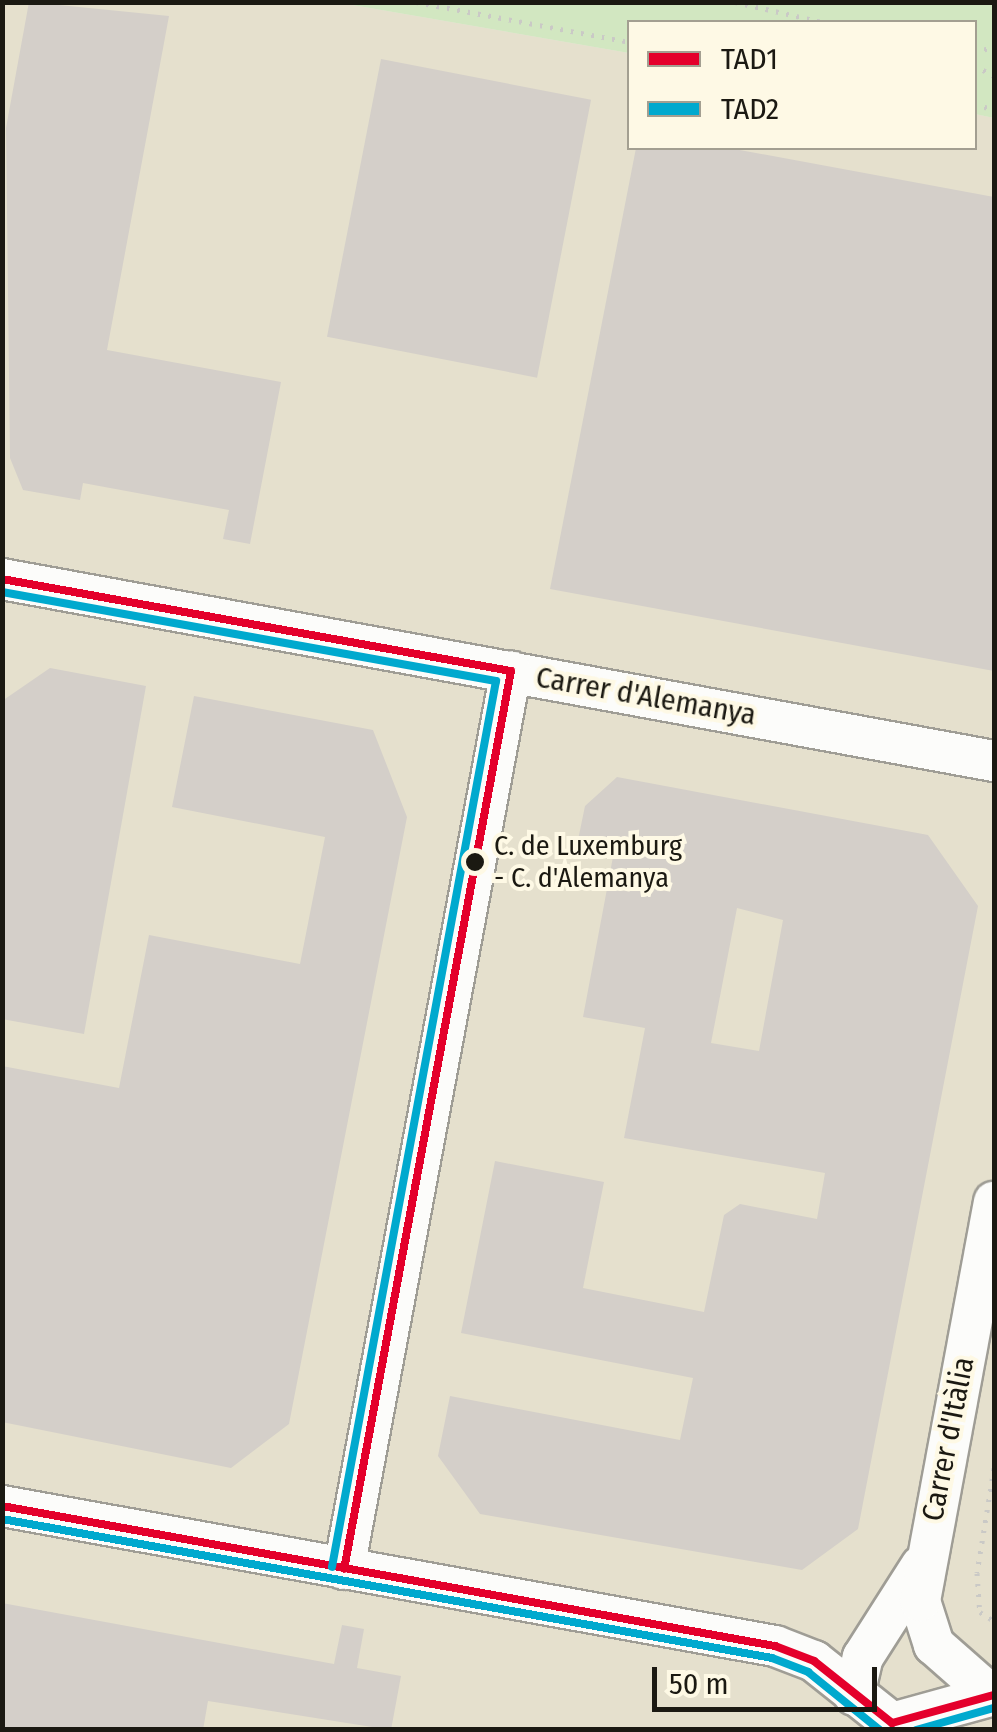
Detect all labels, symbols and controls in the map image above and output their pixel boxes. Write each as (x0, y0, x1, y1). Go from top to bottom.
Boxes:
legend (627, 20, 977, 150)
text: TAD1 (721, 41, 778, 77)
text: TAD2 (721, 91, 779, 127)
street label: Carrer d'Alemanya (533, 659, 759, 733)
place label: C. de Luxemburg - C. d'Alemanya (494, 829, 682, 895)
marker: C. de Luxemburg - C. d'Alemanya (465, 852, 485, 872)
street label: Carrer d'Itàlia (914, 1354, 982, 1524)
scale bar (657, 1647, 882, 1709)
text: 50 m (669, 1666, 729, 1702)

